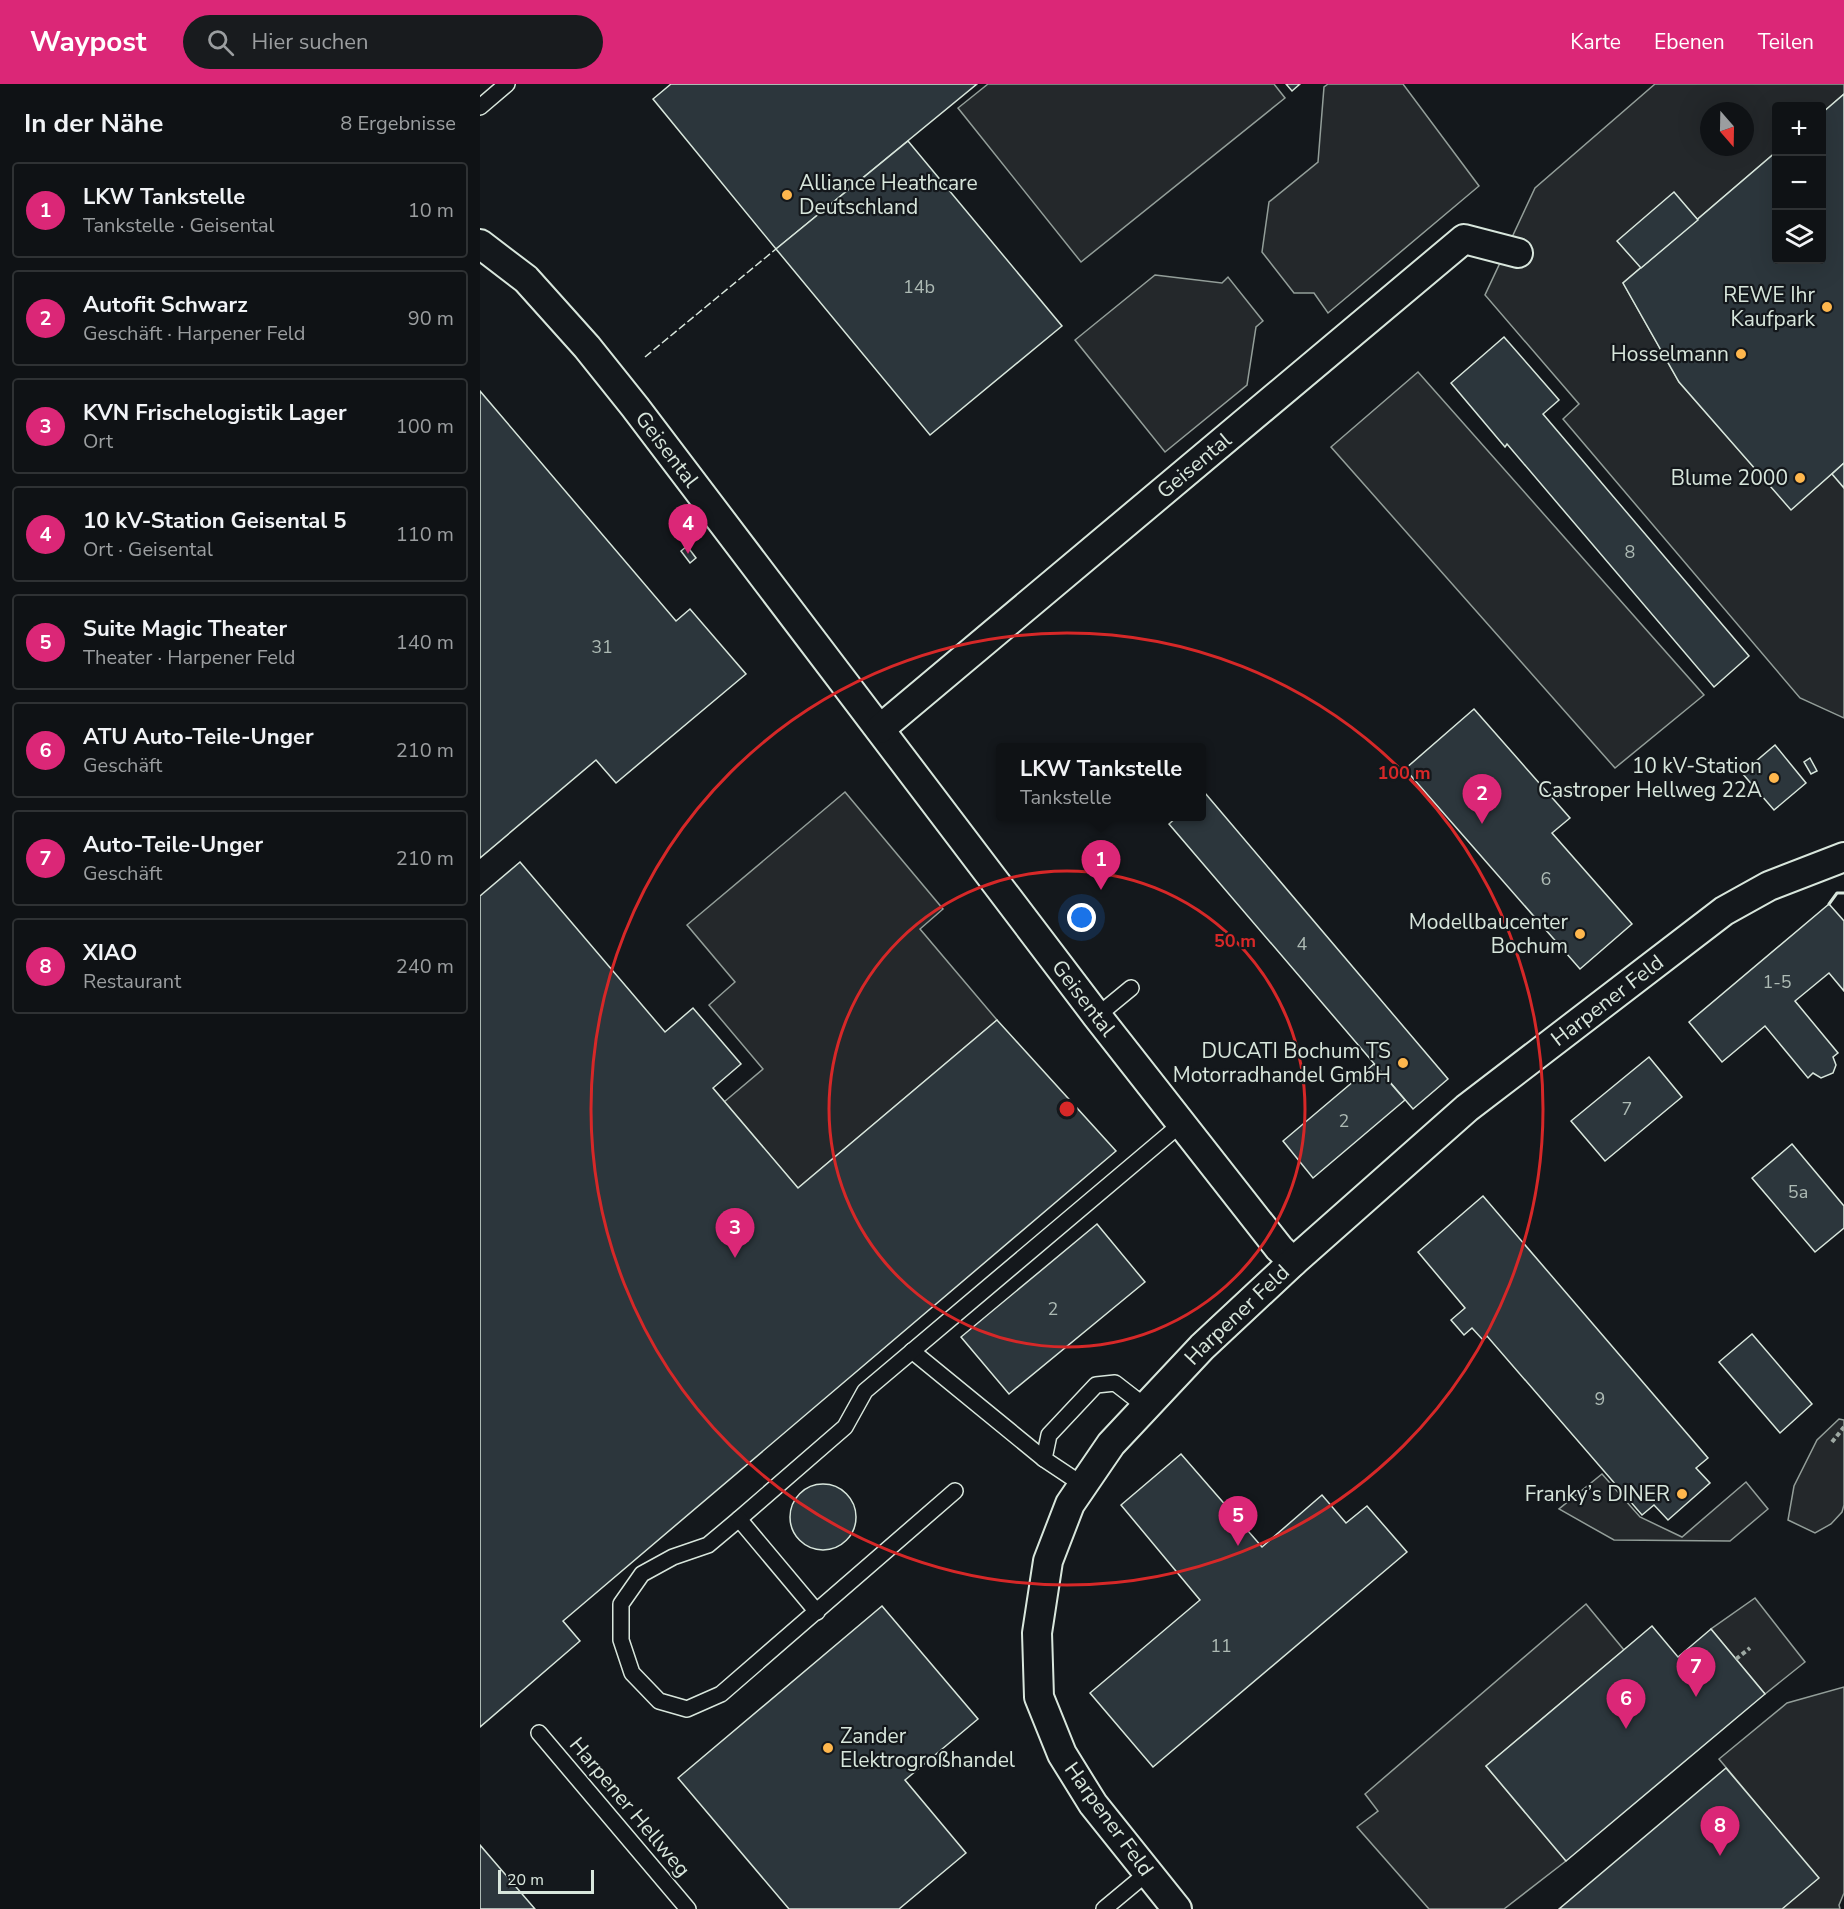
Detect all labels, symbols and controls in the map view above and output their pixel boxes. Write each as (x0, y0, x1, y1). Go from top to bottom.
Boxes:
search box (183, 15, 603, 69)
text: Waypost (30, 23, 147, 61)
icon: search (204, 26, 237, 59)
text: Hier suchen (252, 27, 368, 57)
text: Karte (1570, 28, 1621, 56)
text: Ebenen (1654, 28, 1725, 56)
text: Teilen (1758, 28, 1814, 56)
north arrow (1700, 102, 1754, 156)
map controls (1772, 102, 1826, 264)
button: + (1772, 102, 1826, 156)
text: In der Nähe (24, 106, 163, 141)
text: 8 Ergebnisse (340, 110, 456, 137)
button: − (1772, 156, 1826, 210)
place label: Alliance Heathcare Deutschland (799, 169, 978, 221)
text: LKW Tankstelle (83, 182, 245, 212)
marker: Alliance Heathcare Deutschland (780, 188, 794, 202)
text: 1 (40, 197, 52, 224)
text: 10 m (408, 197, 454, 224)
button: layers (1772, 210, 1826, 264)
text: Tankstelle · Geisental (83, 212, 275, 239)
house number: 14b (903, 275, 935, 299)
place label: REWE Ihr Kaufpark (1723, 281, 1815, 333)
text: Autofit Schwarz (83, 290, 248, 320)
marker: REWE Ihr Kaufpark (1820, 300, 1834, 314)
text: 2 (40, 305, 52, 332)
text: 90 m (408, 305, 454, 332)
text: Geschäft · Harpener Feld (83, 320, 305, 347)
place label: Hosselmann (1611, 340, 1729, 368)
marker: Hosselmann (1734, 347, 1748, 361)
text: KVN Frischelogistik Lager (83, 398, 347, 428)
street label: Geisental (629, 405, 706, 494)
text: 3 (40, 413, 52, 440)
text: 100 m (396, 413, 454, 440)
street label: Geisental (1151, 426, 1238, 505)
text: Ort (83, 428, 113, 455)
place label: Blume 2000 (1671, 464, 1788, 492)
marker: Blume 2000 (1793, 471, 1807, 485)
pin: 4 (668, 504, 708, 554)
text: 10 kV-Station Geisental 5 (83, 506, 347, 536)
text: 4 (40, 521, 52, 548)
text: 110 m (396, 521, 454, 548)
text: Ort · Geisental (83, 536, 213, 563)
house number: 8 (1625, 540, 1635, 564)
text: Suite Magic Theater (83, 614, 287, 644)
text: 5 (40, 629, 52, 656)
text: 140 m (396, 629, 454, 656)
house number: 31 (591, 635, 613, 659)
text: Theater · Harpener Feld (83, 644, 295, 671)
text: ATU Auto-Teile-Unger (83, 722, 314, 752)
text: 6 (40, 737, 52, 764)
text: 210 m (396, 737, 454, 764)
popup (996, 743, 1206, 821)
text: Geschäft (83, 752, 162, 779)
place label: 10 kV-Station Castroper Hellweg 22A (1538, 752, 1762, 804)
text: LKW Tankstelle (1020, 754, 1182, 784)
text: 100 m (1377, 761, 1431, 785)
marker: 10 kV-Station Castroper Hellweg 22A (1767, 771, 1781, 785)
pin: 2 (1462, 774, 1502, 824)
text: Tankstelle (1020, 784, 1112, 811)
text: Auto-Teile-Unger (83, 830, 263, 860)
pin: 1 (1082, 840, 1120, 890)
text: 7 (40, 845, 52, 872)
text: 210 m (396, 845, 454, 872)
text: Geschäft (83, 860, 162, 887)
house number: 6 (1541, 867, 1551, 891)
your location (1067, 903, 1096, 932)
place label: Modellbaucenter Bochum (1409, 908, 1568, 960)
marker: Modellbaucenter Bochum (1573, 927, 1587, 941)
text: 50 m (1214, 929, 1256, 953)
house number: 4 (1297, 932, 1308, 956)
text: XIAO (83, 938, 137, 968)
street label: Harpener Feld (1545, 948, 1669, 1053)
text: 8 (40, 953, 52, 980)
text: 240 m (396, 953, 454, 980)
street label: Geisental (1045, 954, 1122, 1043)
text: Restaurant (83, 968, 181, 995)
house number: 1-5 (1762, 970, 1792, 994)
place label: DUCATI Bochum TS Motorradhandel GmbH (1173, 1037, 1391, 1089)
marker: DUCATI Bochum TS Motorradhandel GmbH (1396, 1056, 1410, 1070)
house number: 7 (1622, 1097, 1632, 1121)
centre of rings (1057, 1099, 1077, 1119)
house number: 2 (1339, 1109, 1349, 1133)
house number: 5a (1788, 1180, 1808, 1204)
pin: 3 (716, 1208, 754, 1258)
street label: Harpener Feld (1178, 1258, 1296, 1371)
house number: 2 (1048, 1297, 1058, 1321)
house number: 9 (1595, 1387, 1605, 1411)
place label: Franky’s DINER (1525, 1480, 1670, 1508)
marker: Franky’s DINER (1675, 1487, 1689, 1501)
pin: 5 (1218, 1496, 1257, 1546)
house number: 11 (1210, 1634, 1232, 1658)
pin: 7 (1676, 1648, 1716, 1697)
pin: 6 (1606, 1680, 1646, 1729)
place label: Zander Elektrogroßhandel (840, 1722, 1016, 1774)
street label: Harpener Hellweg (563, 1731, 697, 1883)
marker: Zander Elektrogroßhandel (821, 1741, 835, 1755)
street label: Harpener Feld (1058, 1756, 1160, 1882)
pin: 8 (1700, 1806, 1740, 1856)
scale bar (498, 1867, 594, 1894)
text: 20 m (507, 1869, 544, 1891)

